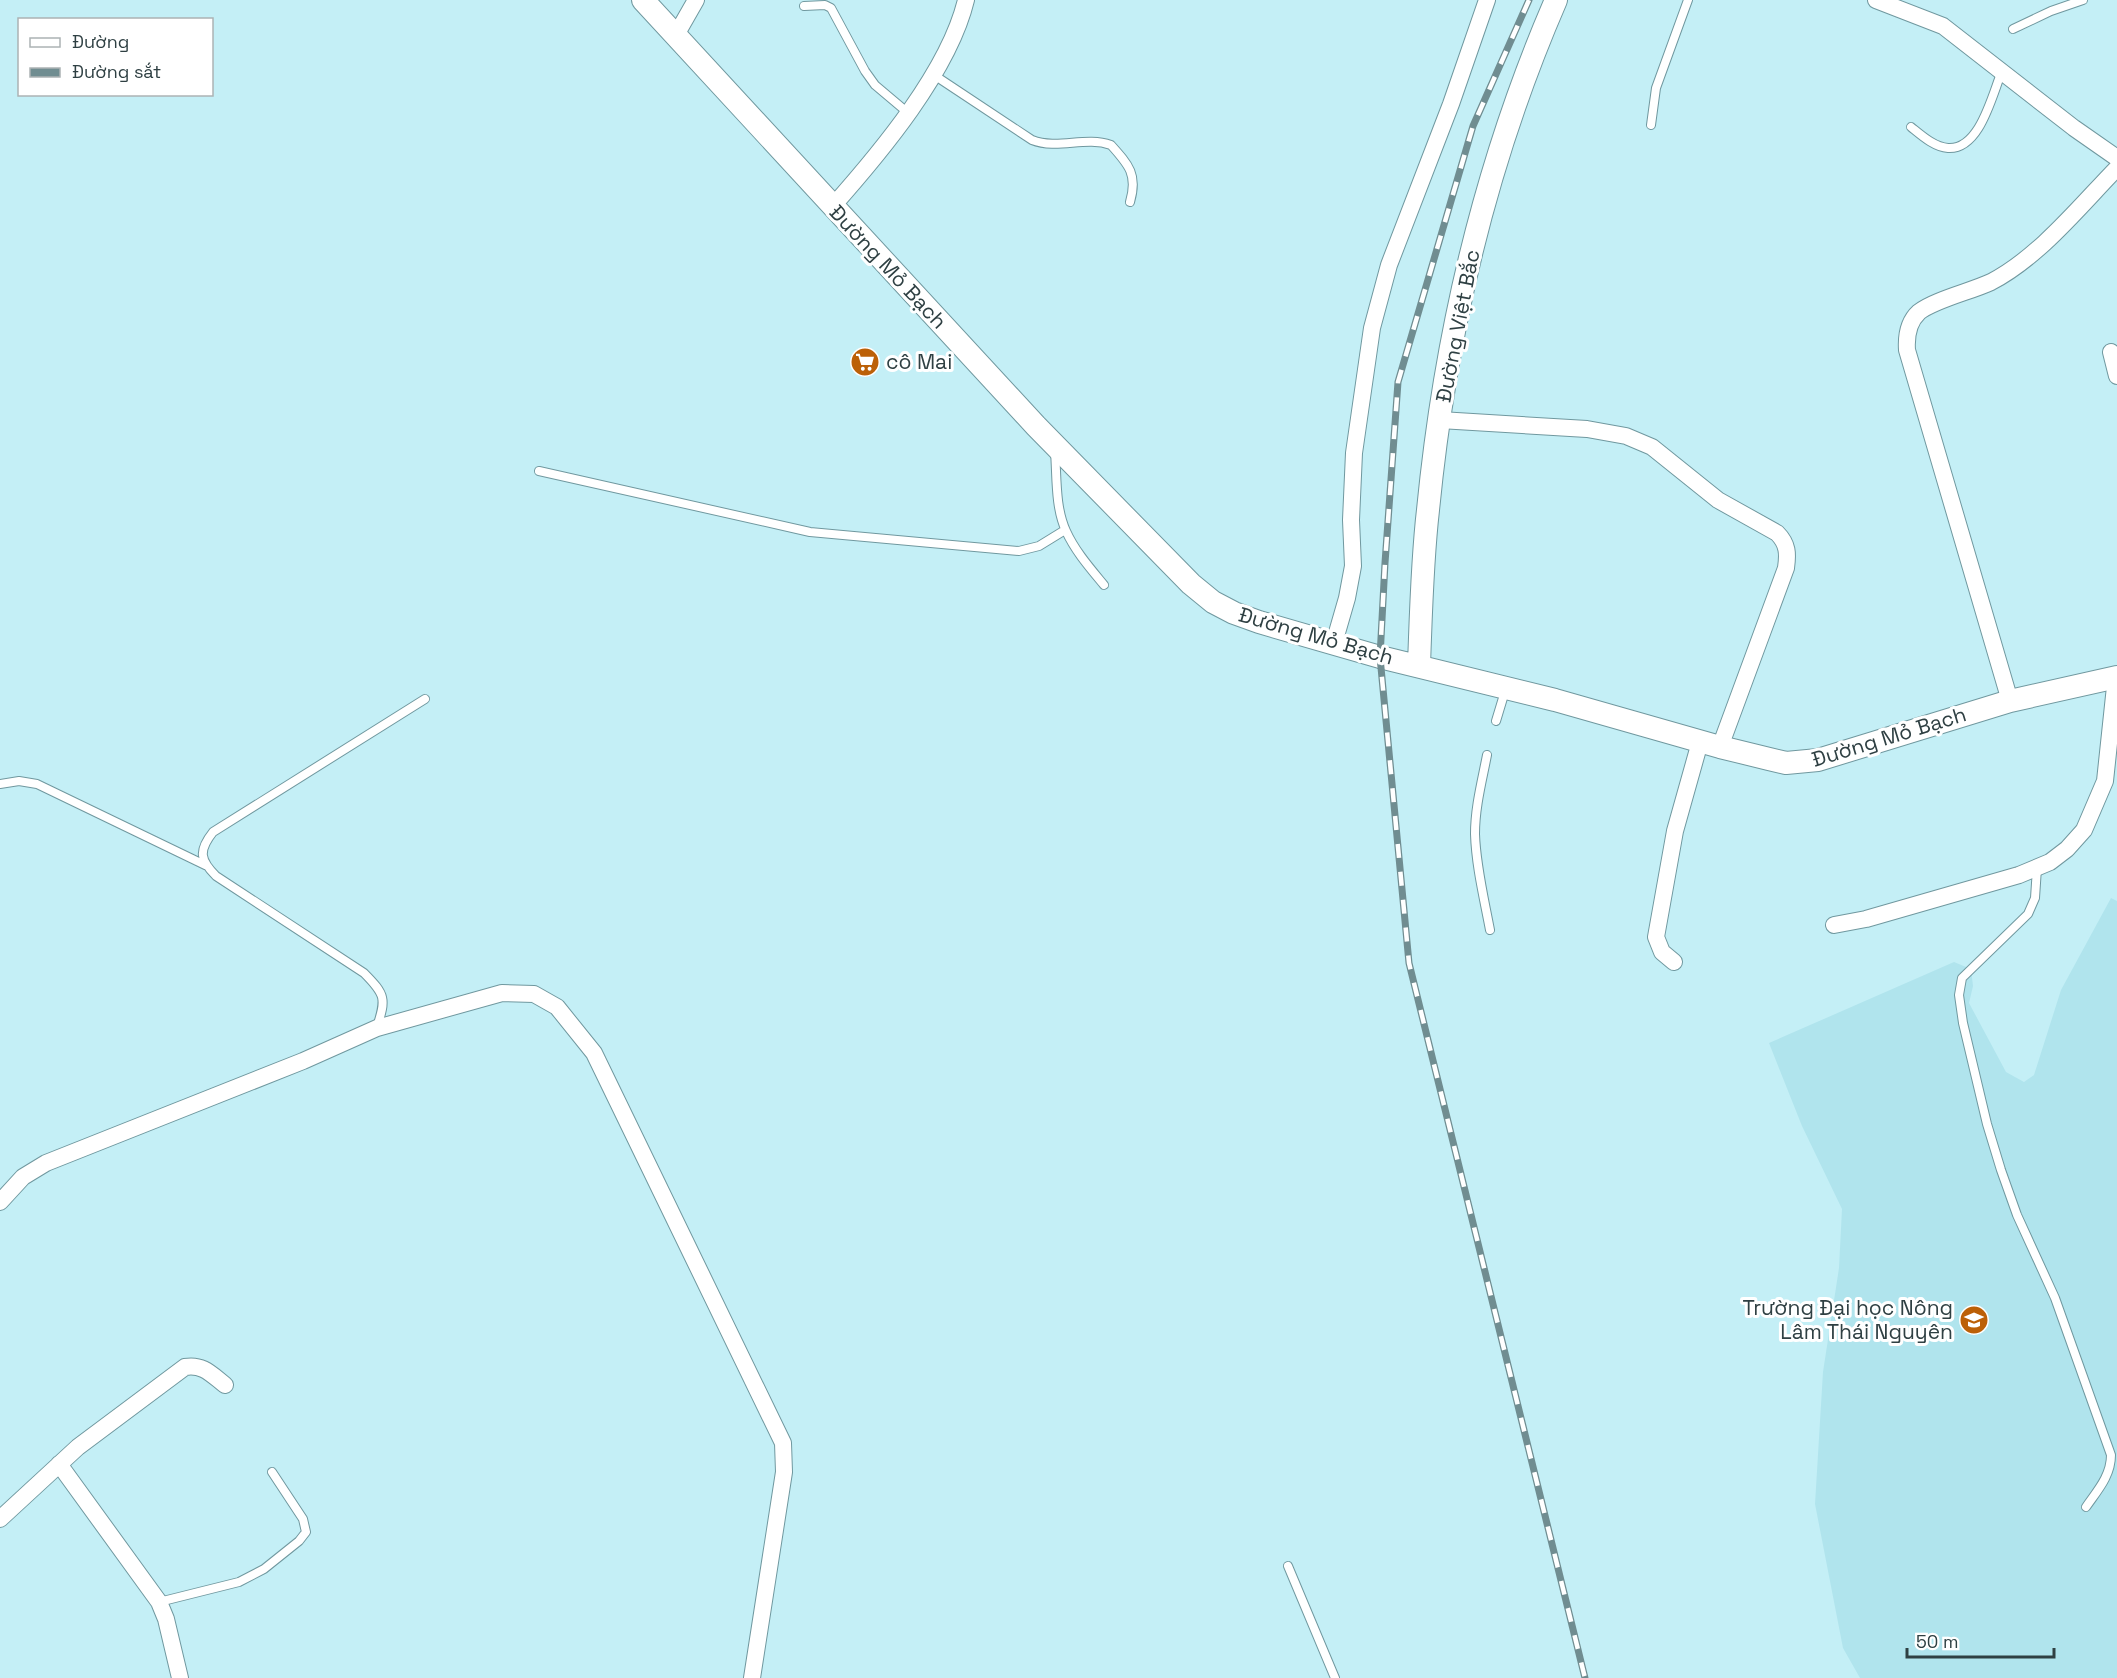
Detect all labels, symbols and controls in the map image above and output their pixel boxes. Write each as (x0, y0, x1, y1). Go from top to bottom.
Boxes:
legend (18, 18, 213, 96)
text: Đường (72, 30, 129, 53)
text: Đường sắt (72, 60, 161, 83)
street label: Đường Mỏ Bạch (824, 199, 953, 334)
street label: Đường Việt Bắc (1429, 247, 1486, 405)
supermarket icon: cô Mai (849, 346, 881, 378)
place label: cô Mai (886, 348, 952, 375)
street label: Đường Mỏ Bạch (1236, 601, 1397, 671)
street label: Đường Mỏ Bạch (1808, 700, 1969, 773)
place label: Trường Đại học Nông Lâm Thái Nguyên (1742, 1294, 1953, 1345)
school or university icon: Trường Đại học Nông Lâm Thái Nguyên (1958, 1304, 1990, 1336)
scale bar (1907, 1621, 2054, 1659)
text: 50 m (1916, 1630, 1958, 1653)

